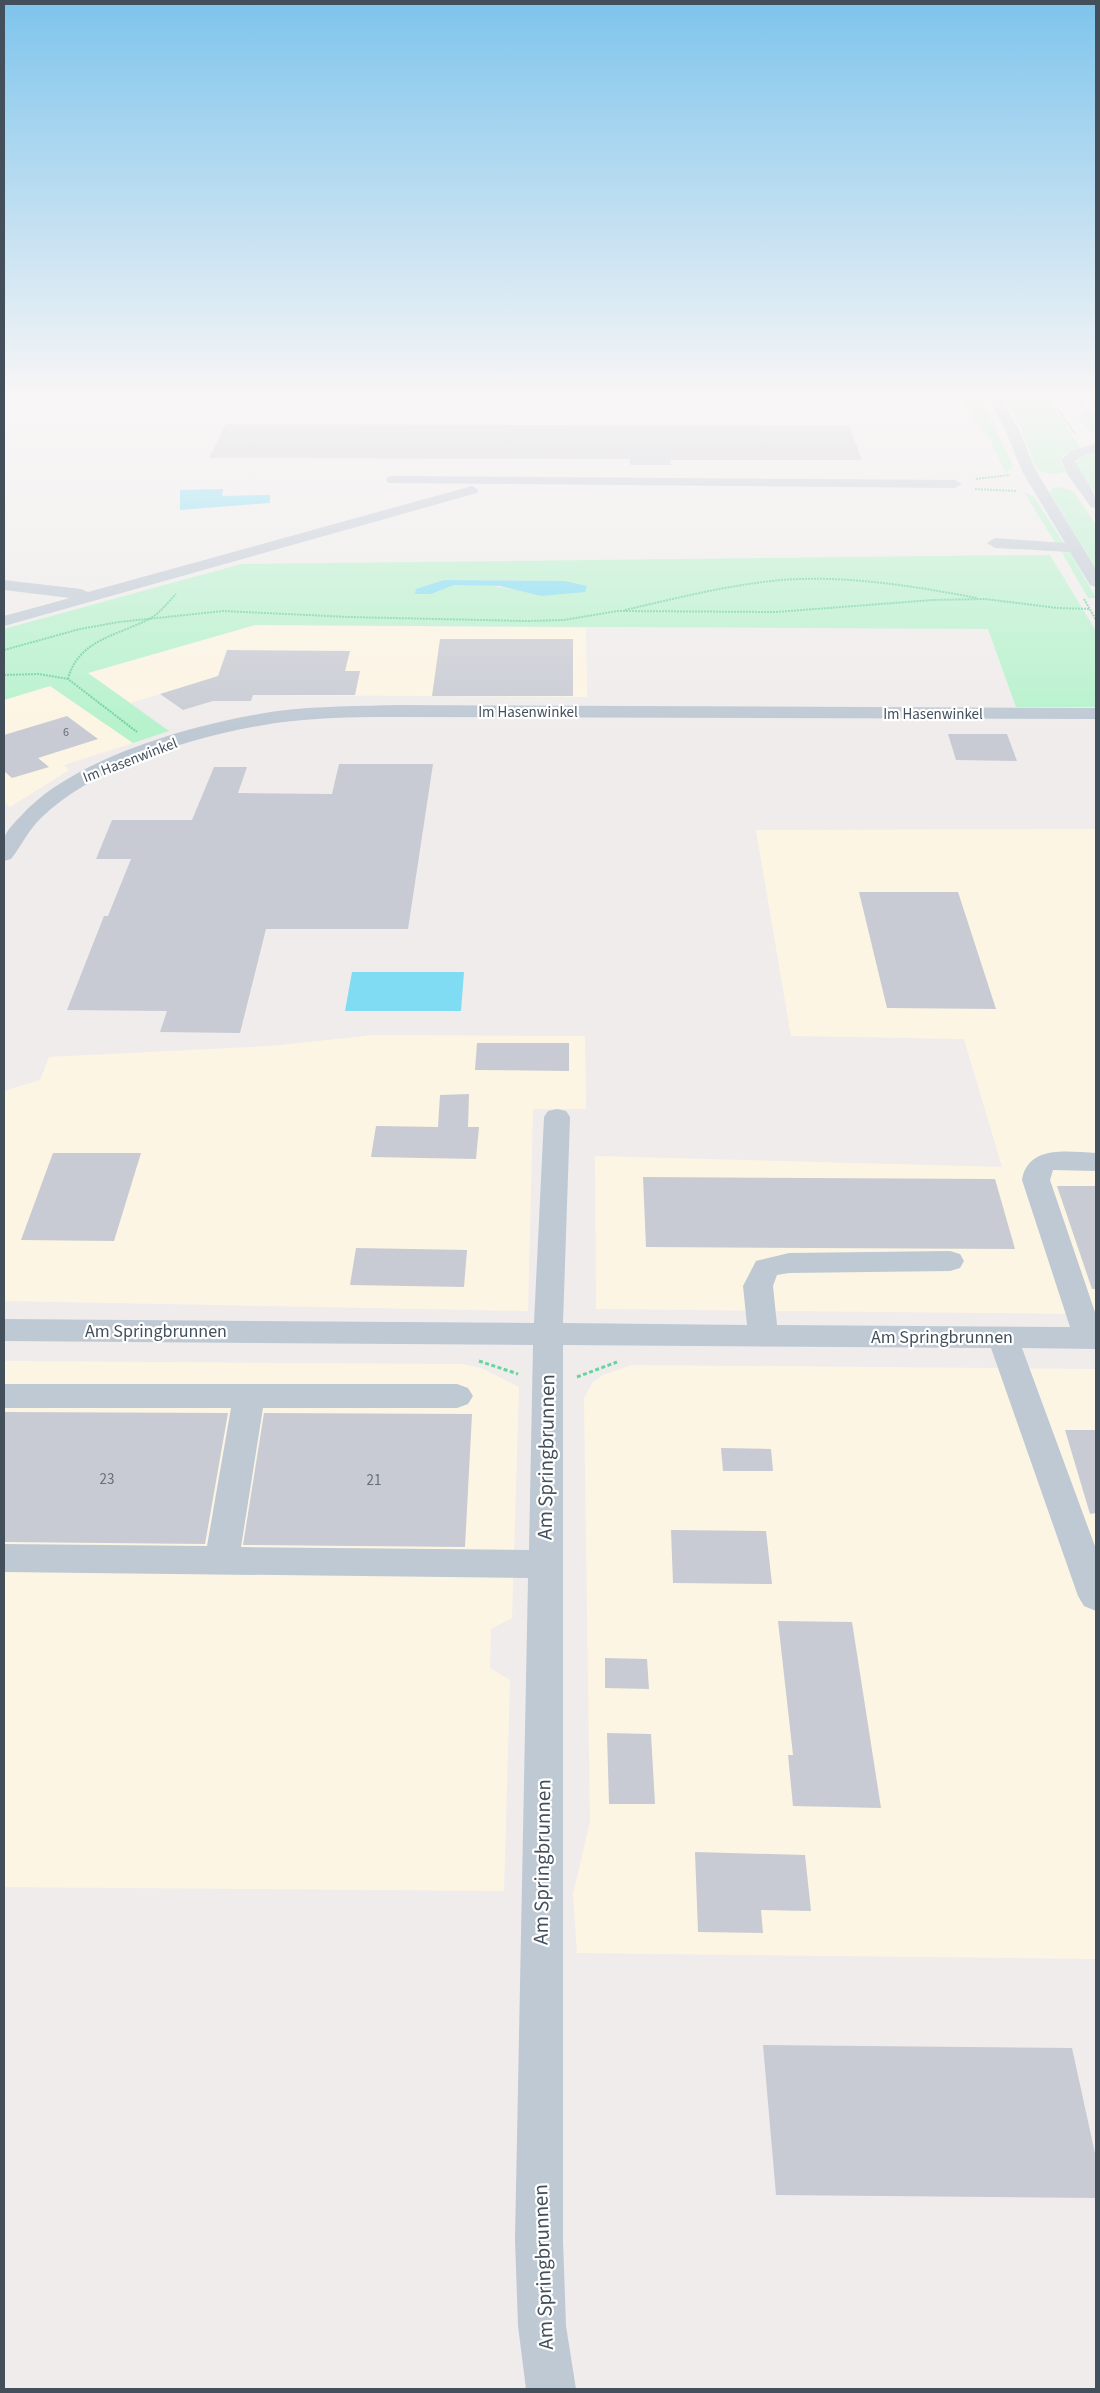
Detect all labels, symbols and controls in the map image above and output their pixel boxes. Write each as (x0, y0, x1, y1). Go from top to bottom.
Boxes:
street label: Im Hasenwinkel (478, 702, 578, 723)
street label: Im Hasenwinkel (883, 704, 983, 725)
house number: 6 (63, 724, 69, 741)
street label: Im Hasenwinkel (80, 733, 181, 788)
street label: Am Springbrunnen (85, 1319, 227, 1344)
street label: Am Springbrunnen (871, 1325, 1013, 1350)
street label: Am Springbrunnen (530, 1374, 562, 1540)
house number: 23 (100, 1469, 114, 1490)
house number: 21 (367, 1470, 381, 1491)
street label: Am Springbrunnen (526, 1779, 558, 1945)
street label: Am Springbrunnen (525, 2184, 561, 2350)

